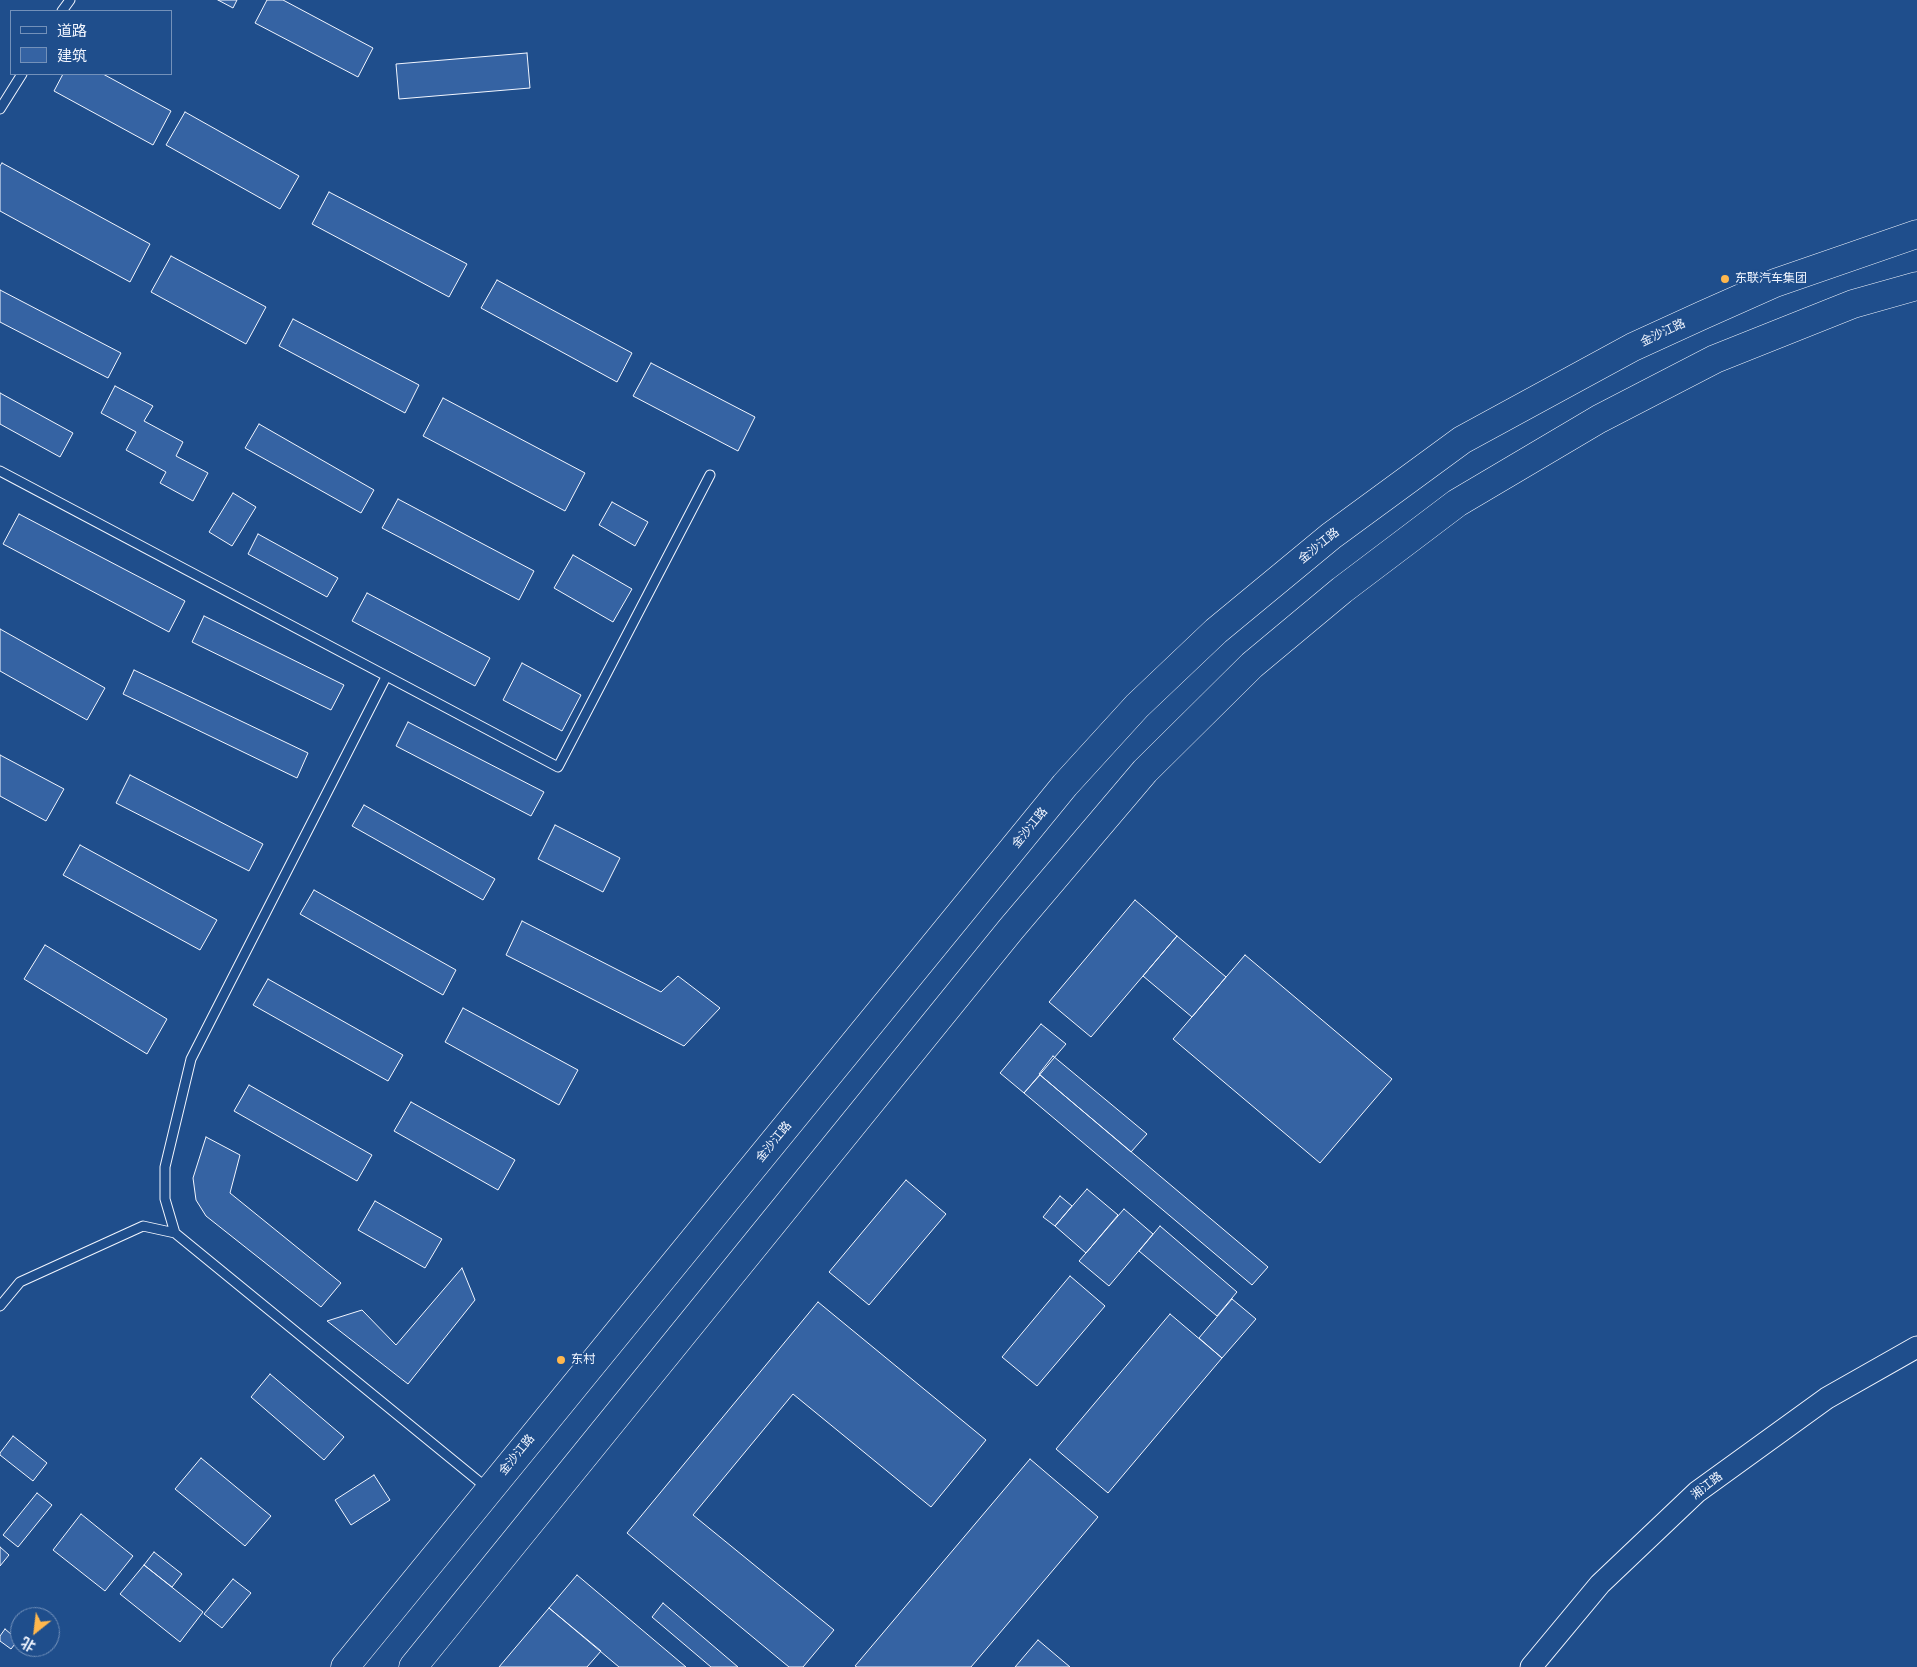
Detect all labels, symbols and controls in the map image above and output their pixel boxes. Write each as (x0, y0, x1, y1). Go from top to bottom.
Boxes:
legend (10, 10, 172, 75)
text: 道路 (57, 20, 87, 41)
text: 建筑 (57, 45, 87, 66)
place label: 东联汽车集团 (1735, 272, 1807, 286)
marker: 东联汽车集团 (1719, 273, 1731, 285)
street label: 金沙江路 (1638, 316, 1688, 350)
street label: 金沙江路 (1296, 525, 1342, 567)
street label: 金沙江路 (1009, 805, 1051, 851)
street label: 金沙江路 (753, 1119, 795, 1165)
place label: 东村 (571, 1353, 595, 1367)
marker: 东村 (555, 1354, 567, 1366)
street label: 金沙江路 (496, 1432, 538, 1478)
street label: 湘江路 (1688, 1469, 1726, 1503)
north arrow (10, 1607, 60, 1657)
text: 北 (17, 1633, 39, 1656)

